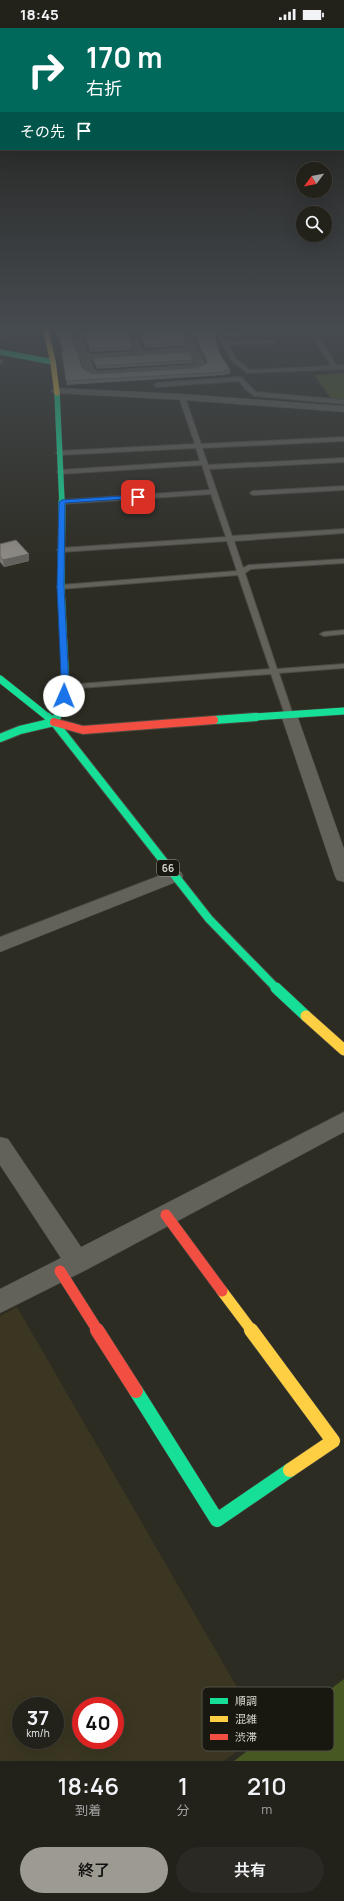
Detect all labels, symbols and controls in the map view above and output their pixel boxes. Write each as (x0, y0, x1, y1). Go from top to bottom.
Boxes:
text: 18:45 (20, 4, 59, 25)
text: 170 m (86, 38, 162, 76)
icon: right (20, 44, 72, 96)
text: 右折 (86, 76, 122, 100)
icon: arrive (73, 120, 95, 142)
text: その先 (20, 121, 65, 142)
north arrow (296, 162, 332, 198)
map controls (296, 162, 332, 242)
button: search (296, 206, 332, 242)
pin (121, 480, 155, 514)
icon: arrive (127, 486, 149, 508)
position arrow (43, 675, 85, 717)
road number: 66 (157, 860, 179, 876)
legend (202, 1687, 334, 1751)
text: 順調 (235, 1693, 257, 1708)
speed limit sign: 40 (72, 1697, 124, 1749)
text: 37 (27, 1704, 49, 1731)
text: 混雑 (235, 1711, 257, 1726)
text: km/h (26, 1726, 50, 1740)
text: 渋滞 (235, 1729, 257, 1744)
text: 18:46 (57, 1769, 119, 1802)
text: 1 (178, 1769, 188, 1802)
text: 210 (247, 1769, 287, 1802)
text: m (261, 1800, 272, 1818)
text: 到着 (75, 1801, 101, 1819)
text: 分 (177, 1801, 190, 1819)
button: 終了 (20, 1847, 168, 1893)
button: 共有 (176, 1847, 324, 1893)

